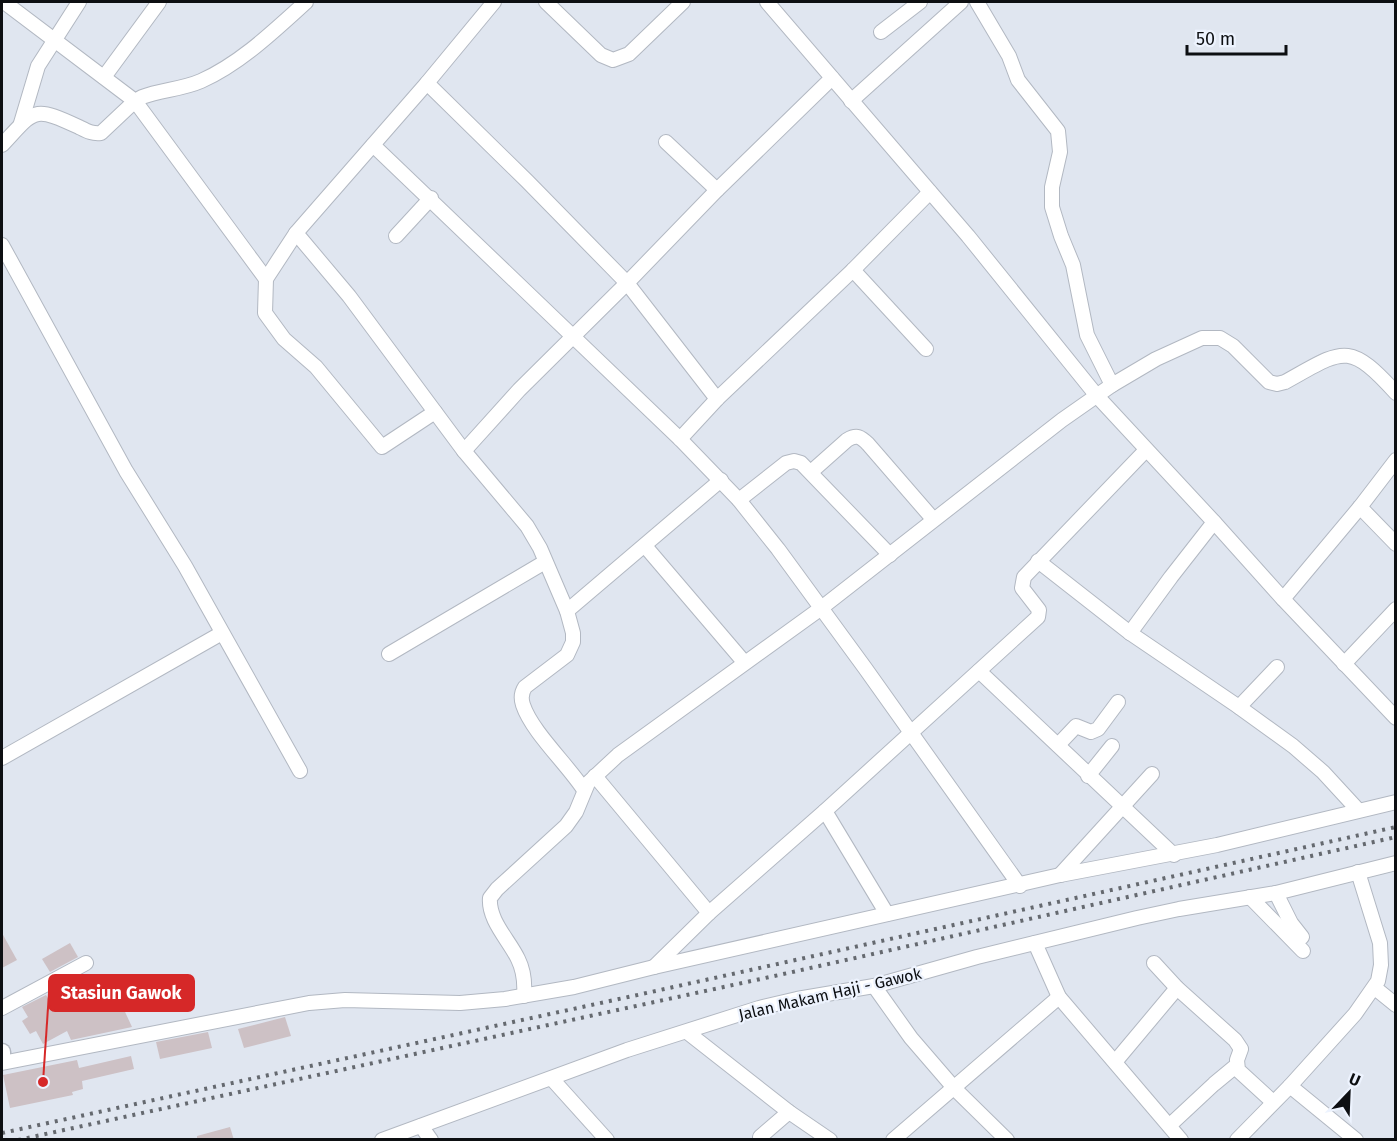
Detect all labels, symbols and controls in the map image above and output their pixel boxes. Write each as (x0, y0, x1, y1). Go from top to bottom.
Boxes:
scale bar (1187, 18, 1286, 56)
text: 50 m (1196, 28, 1235, 50)
street label: Jalan Makam Haji - Gawok (737, 964, 924, 1024)
callout: Stasiun Gawok (49, 975, 194, 1011)
text: Stasiun Gawok (61, 982, 182, 1004)
north arrow (1319, 1063, 1379, 1123)
text: U (1346, 1069, 1363, 1090)

